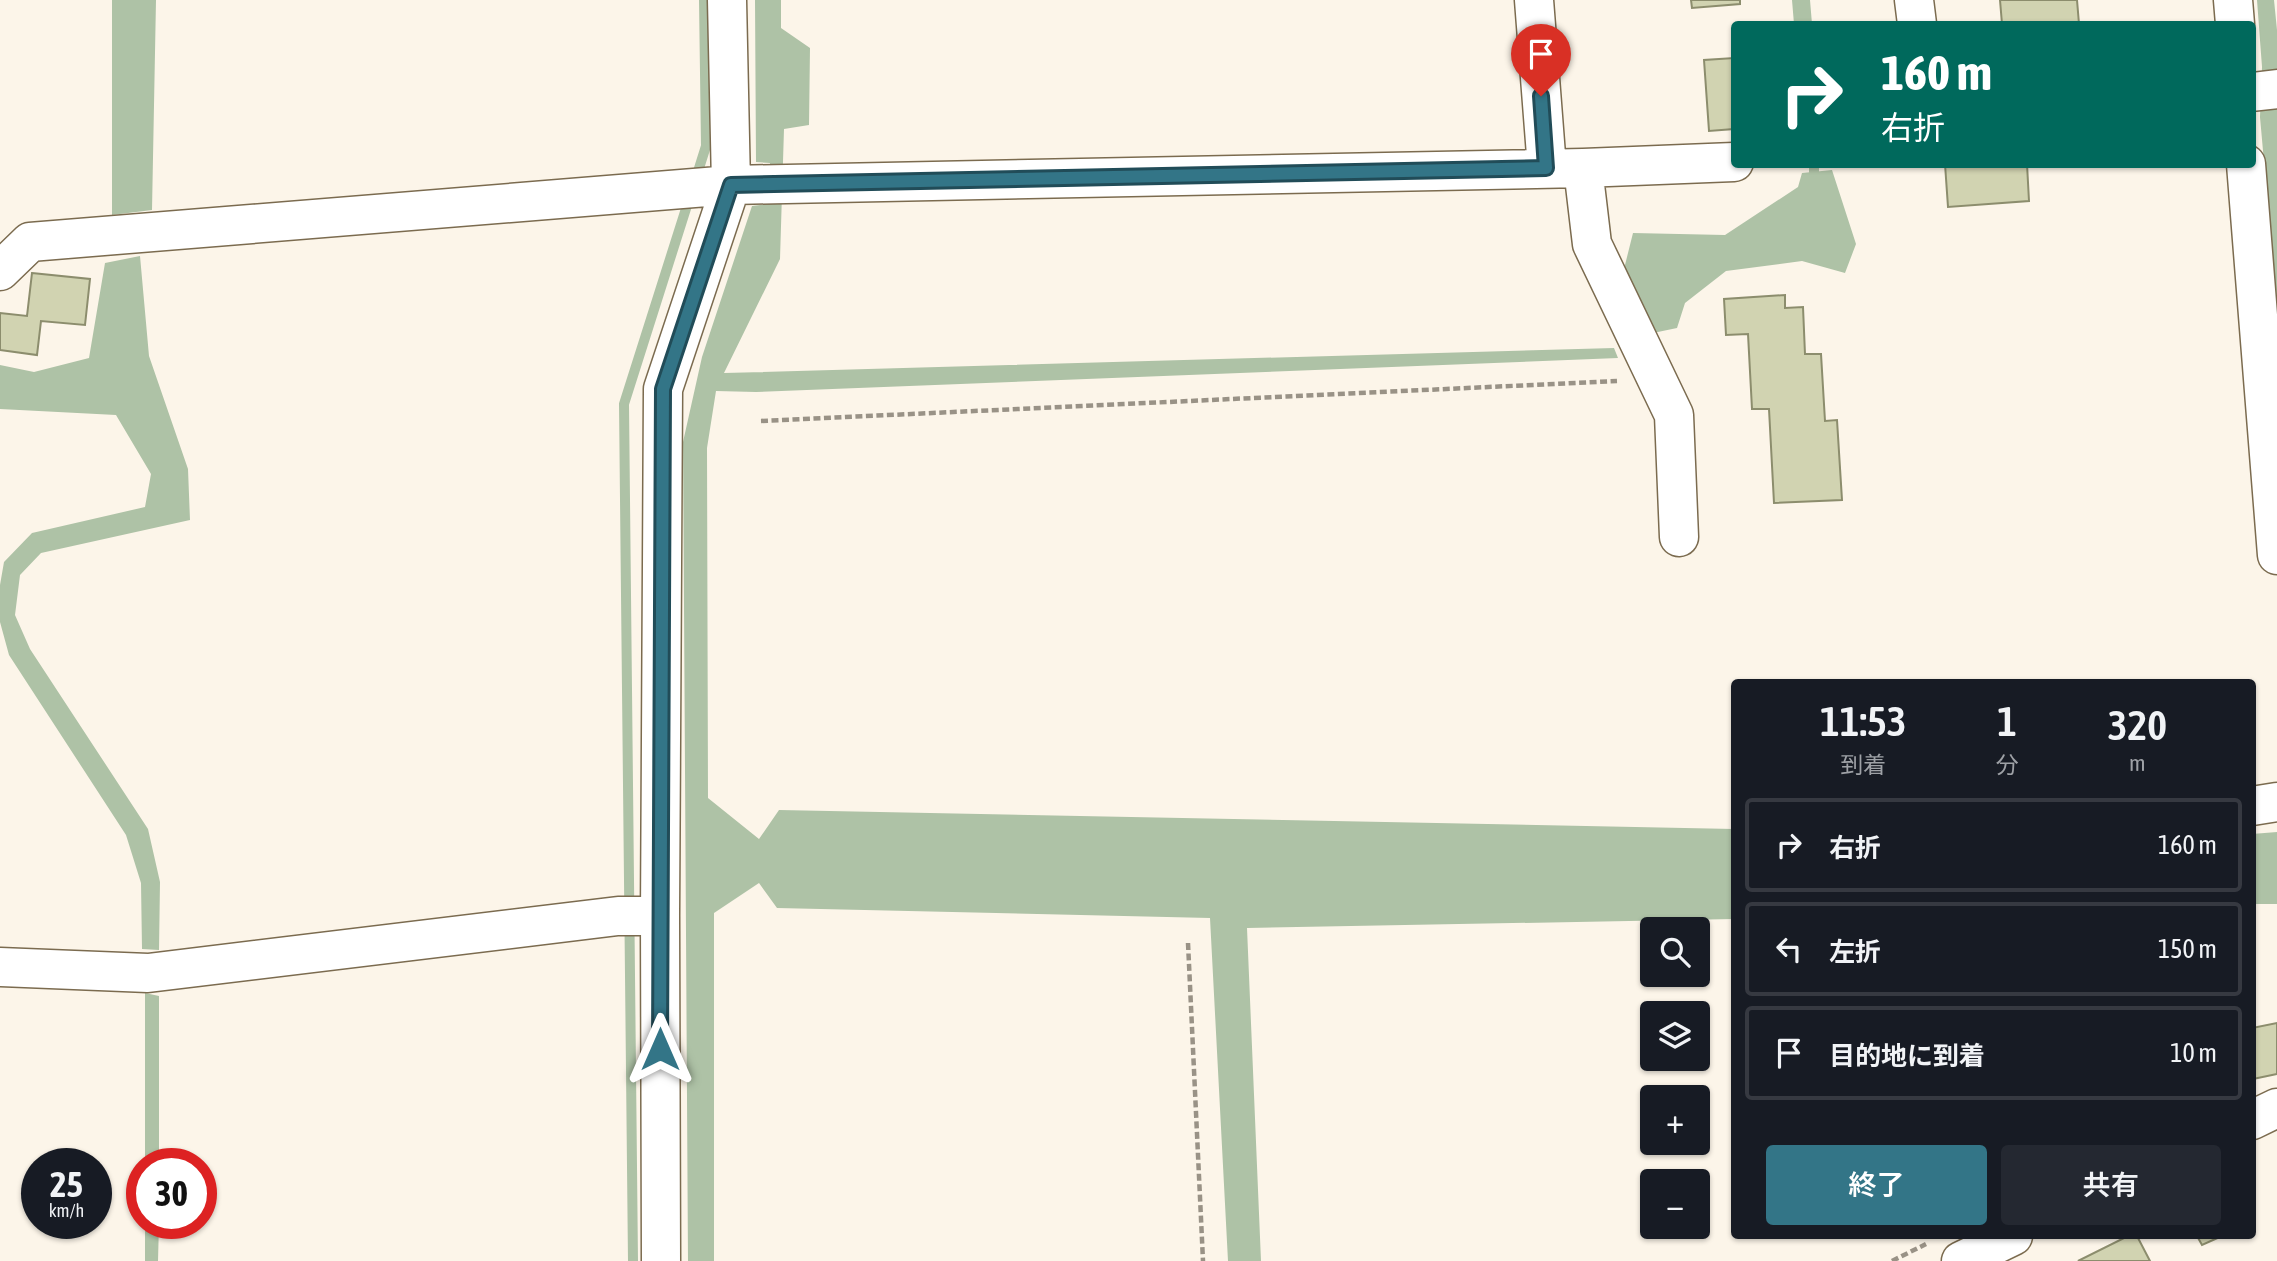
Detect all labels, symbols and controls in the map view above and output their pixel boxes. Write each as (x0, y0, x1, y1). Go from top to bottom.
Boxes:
pin (1511, 24, 1571, 96)
icon: arrive (1522, 35, 1560, 73)
text: 160 m (1881, 44, 1992, 100)
icon: right (1766, 49, 1857, 140)
text: 右折 (1881, 109, 1945, 146)
text: 11:53 (1820, 697, 1907, 745)
text: 1 (1997, 697, 2017, 745)
text: 320 (2108, 701, 2167, 749)
text: m (2129, 750, 2146, 776)
text: 到着 (1840, 752, 1886, 778)
text: 分 (1996, 752, 2019, 778)
icon: right (1770, 826, 1808, 864)
text: 160 m (2158, 830, 2217, 860)
text: 右折 (1829, 833, 1881, 863)
map controls (1640, 917, 1710, 1239)
button: search (1640, 917, 1710, 987)
icon: left (1770, 930, 1808, 968)
text: 150 m (2158, 934, 2217, 964)
text: 左折 (1829, 937, 1881, 967)
button: layers (1640, 1001, 1710, 1071)
position arrow (623, 1012, 697, 1086)
icon: arrive (1770, 1034, 1808, 1072)
text: 10 m (2170, 1038, 2217, 1068)
text: 目的地に到着 (1829, 1041, 1985, 1071)
button: + (1640, 1085, 1710, 1155)
button: 終了 (1766, 1145, 1987, 1225)
button: 共有 (2001, 1145, 2221, 1225)
speed limit sign: 30 (126, 1148, 217, 1239)
text: 25 (50, 1164, 83, 1204)
button: − (1640, 1169, 1710, 1239)
text: km/h (49, 1200, 84, 1221)

